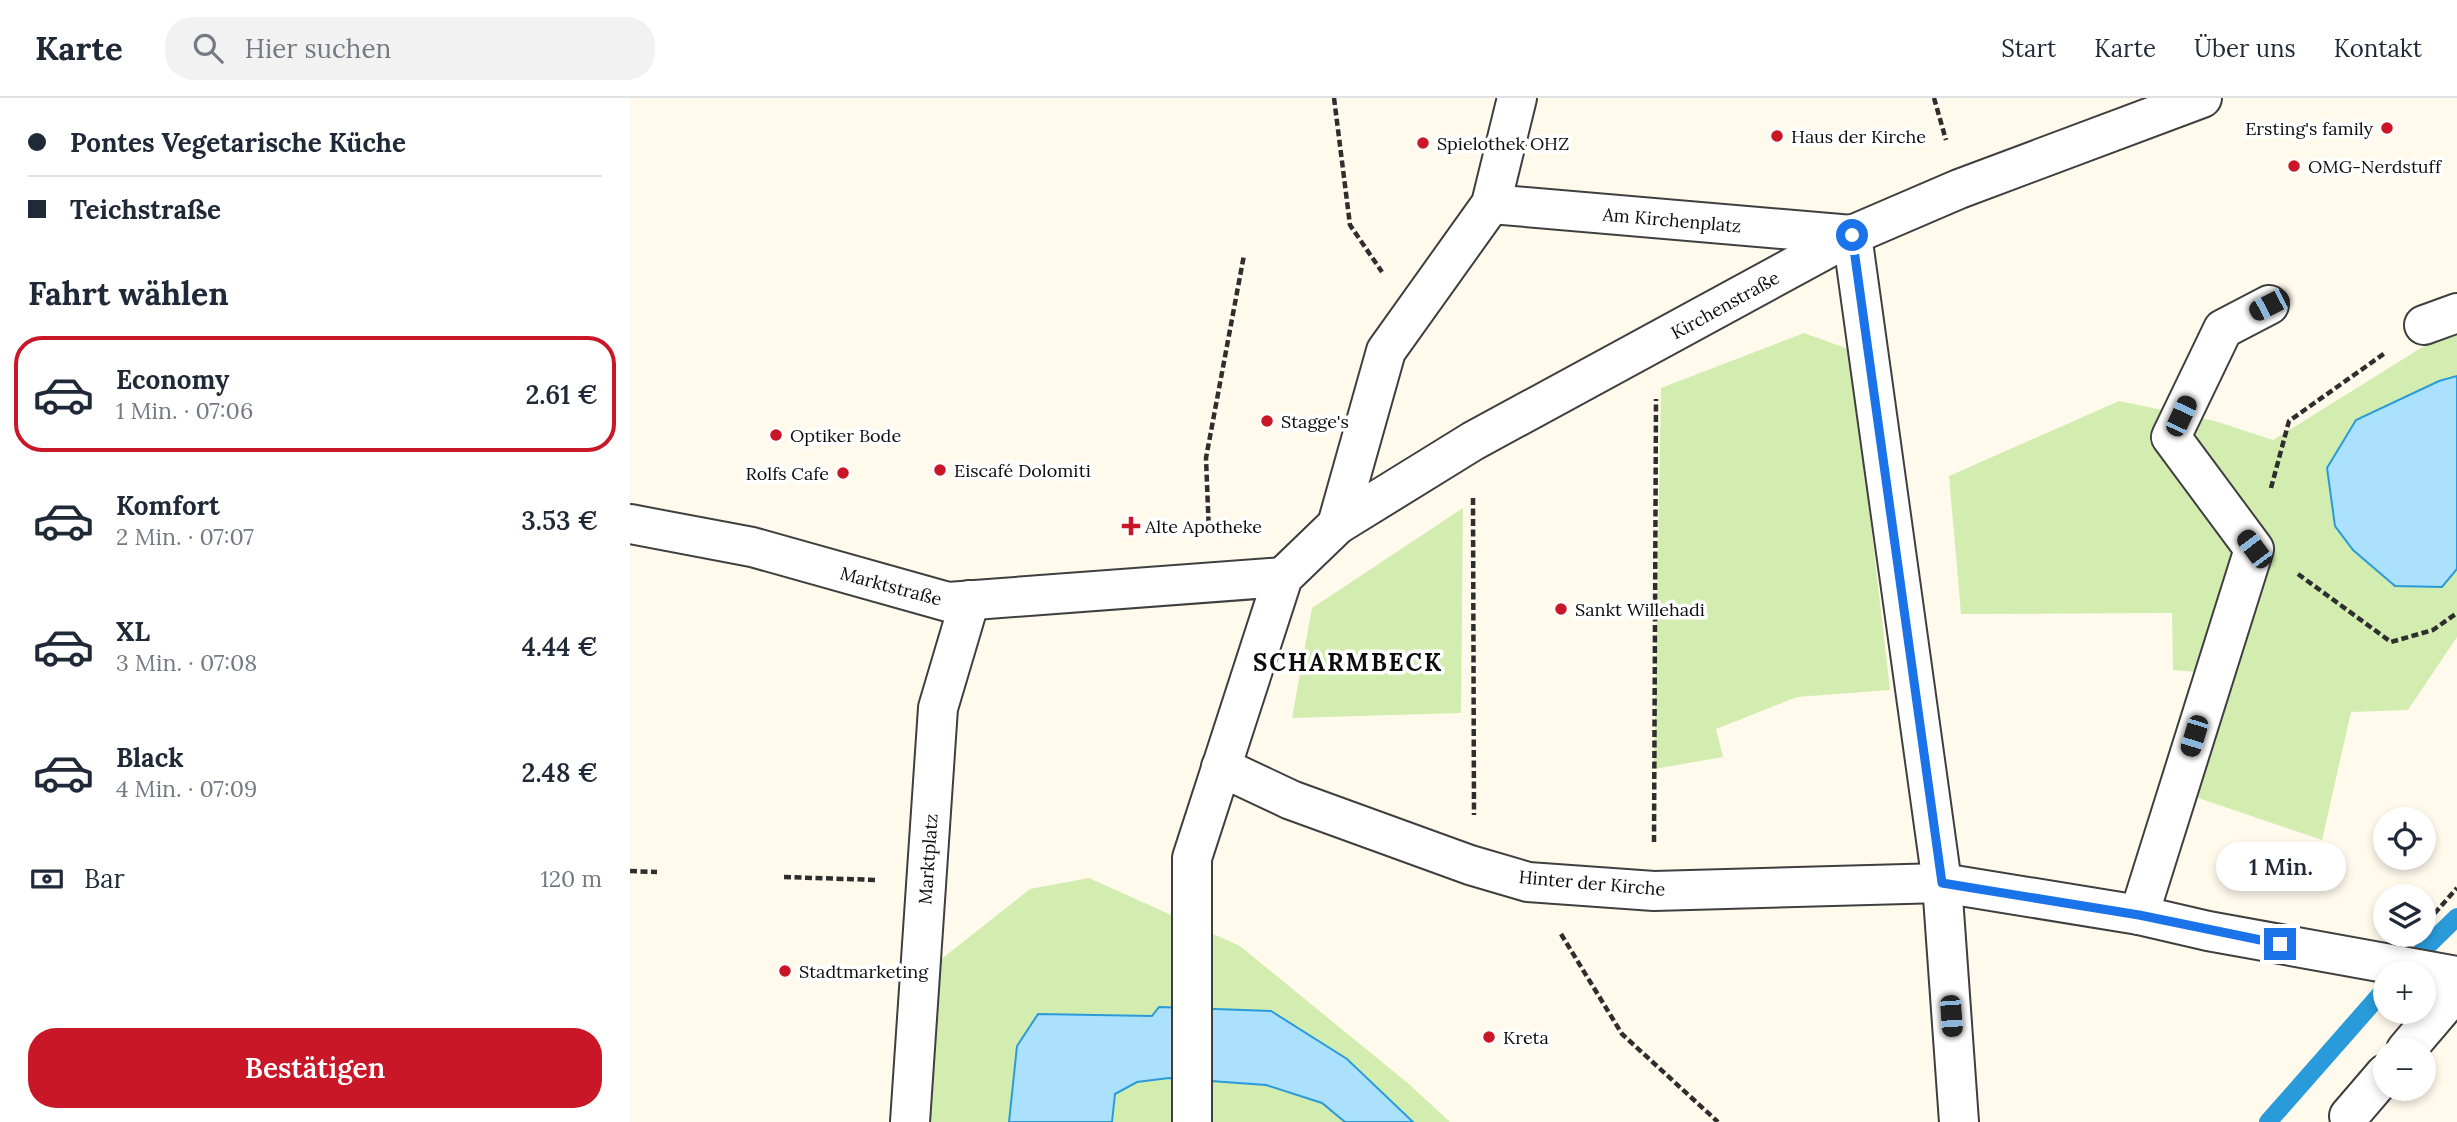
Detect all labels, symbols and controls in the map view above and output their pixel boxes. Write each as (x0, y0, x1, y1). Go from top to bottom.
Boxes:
search box (165, 17, 655, 80)
text: Karte (35, 27, 123, 69)
icon: search (189, 29, 227, 67)
text: Hier suchen (245, 32, 391, 65)
text: Start (2001, 33, 2056, 64)
text: Karte (2094, 33, 2156, 64)
text: Über uns (2194, 33, 2296, 64)
text: Kontakt (2334, 33, 2422, 64)
place label: Ersting's family (2245, 117, 2373, 140)
marker: Ersting's family (2379, 120, 2395, 136)
place label: Haus der Kirche (1791, 125, 1926, 148)
text: Pontes Vegetarische Küche (70, 126, 406, 159)
marker: Haus der Kirche (1769, 128, 1785, 144)
place label: Spielothek OHZ (1437, 132, 1569, 155)
marker: Spielothek OHZ (1415, 135, 1431, 151)
place label: OMG-Nerdstuff (2308, 155, 2443, 178)
marker: OMG-Nerdstuff (2286, 158, 2302, 174)
text: Teichstraße (70, 193, 221, 226)
street label: Am Kirchenplatz (1601, 202, 1742, 238)
route start (1836, 219, 1868, 251)
street label: Kirchenstraße (1667, 266, 1783, 344)
text: Fahrt wählen (28, 273, 229, 314)
car (2246, 286, 2293, 324)
icon: car (32, 363, 95, 426)
text: Economy (116, 363, 229, 396)
text: 2.61 € (525, 378, 598, 411)
car (2163, 393, 2200, 439)
text: 1 Min. · 07:06 (116, 396, 253, 425)
place label: Stagge's (1281, 410, 1349, 433)
marker: Stagge's (1259, 413, 1275, 429)
place label: Optiker Bode (790, 424, 901, 447)
marker: Optiker Bode (768, 427, 784, 443)
place label: Eiscafé Dolomiti (954, 459, 1091, 482)
place label: Rolfs Cafe (746, 462, 829, 485)
marker: Eiscafé Dolomiti (932, 462, 948, 478)
marker: Rolfs Cafe (835, 465, 851, 481)
icon: car (32, 489, 95, 552)
text: Komfort (116, 489, 220, 522)
text: 3.53 € (521, 504, 598, 537)
place label: Alte Apotheke (1144, 515, 1262, 538)
marker: Alte Apotheke (1123, 518, 1139, 534)
text: 2 Min. · 07:07 (116, 522, 254, 551)
car (2233, 526, 2276, 572)
street label: Marktstraße (838, 561, 945, 611)
place label: Sankt Willehadi (1575, 598, 1705, 621)
marker: Sankt Willehadi (1553, 601, 1569, 617)
icon: car (32, 615, 95, 678)
text: XL (116, 615, 150, 648)
text: 4.44 € (522, 630, 598, 663)
district label: SCHARMBECK (1253, 647, 1443, 678)
text: 3 Min. · 07:08 (116, 648, 257, 677)
car (2178, 713, 2211, 759)
icon: car (32, 741, 95, 804)
text: Black (116, 741, 184, 774)
text: 2.48 € (522, 756, 598, 789)
text: 4 Min. · 07:09 (116, 774, 257, 803)
map controls (2373, 807, 2436, 1101)
button: locate (2373, 807, 2436, 870)
street label: Marktplatz (913, 813, 943, 905)
callout: 1 Min. (2215, 842, 2345, 892)
text: 1 Min. (2249, 852, 2313, 881)
icon: cash (28, 860, 66, 898)
text: Bar (84, 862, 125, 895)
text: 120 m (540, 864, 602, 893)
street label: Hinter der Kirche (1518, 865, 1667, 901)
button: layers (2373, 884, 2436, 947)
route end (2264, 928, 2296, 960)
place label: Stadtmarketing (799, 960, 929, 983)
button: + (2373, 961, 2436, 1024)
marker: Stadtmarketing (777, 963, 793, 979)
car (1940, 994, 1963, 1038)
place label: Kreta (1503, 1026, 1549, 1049)
button: Bestätigen (28, 1028, 602, 1108)
marker: Kreta (1481, 1029, 1497, 1045)
button: − (2373, 1038, 2436, 1101)

